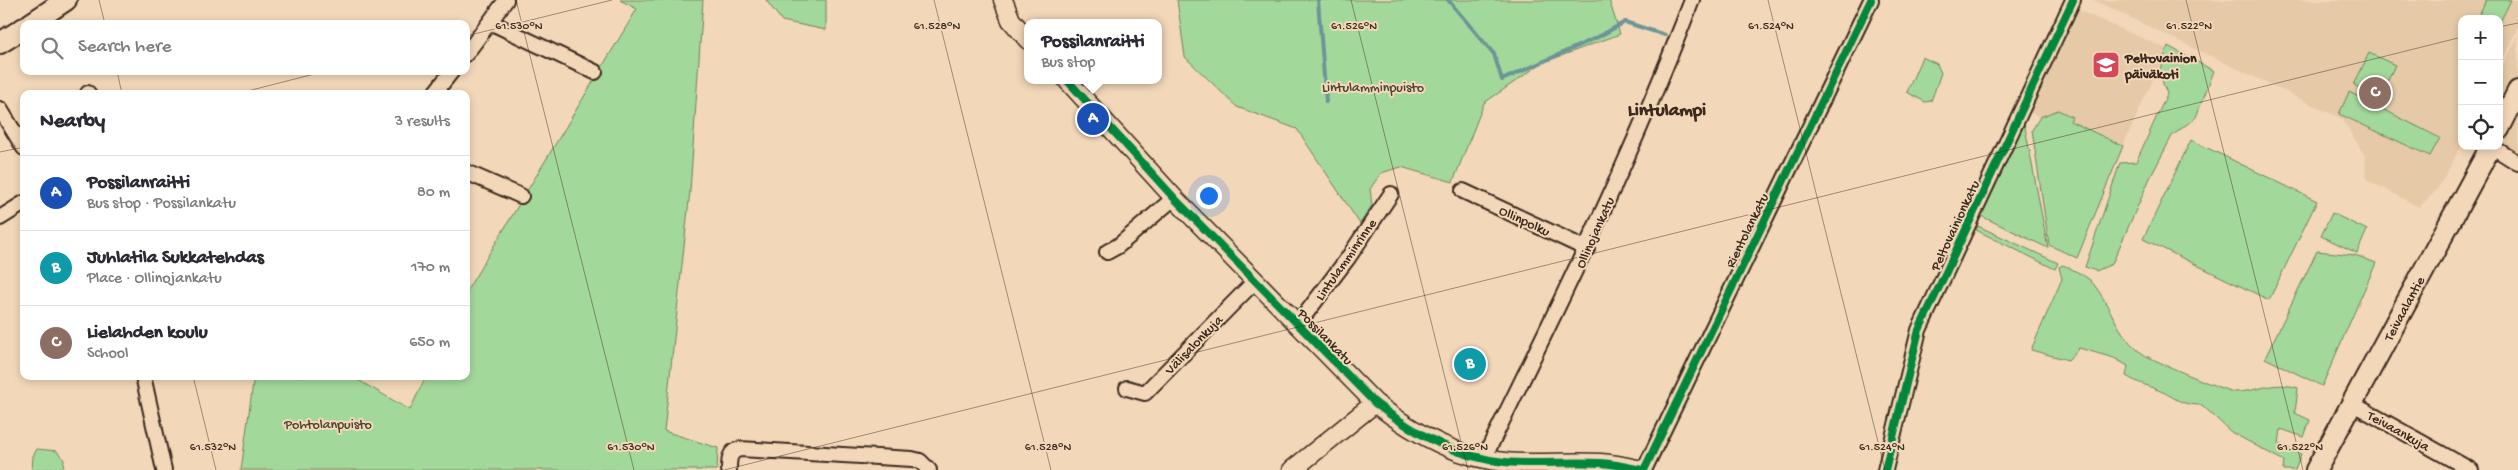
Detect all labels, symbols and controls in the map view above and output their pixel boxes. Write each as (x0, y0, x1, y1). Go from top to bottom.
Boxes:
map controls (2458, 15, 2503, 150)
button: + (2458, 15, 2503, 60)
popup (1024, 19, 1162, 84)
search box (20, 20, 470, 75)
text: 61.530°N (495, 20, 543, 34)
text: 61.528°N (914, 20, 961, 34)
text: 61.526°N (1331, 20, 1377, 34)
text: 61.524°N (1748, 20, 1794, 34)
text: 61.522°N (2166, 20, 2212, 34)
text: Possilanraitti (1041, 31, 1145, 54)
icon: search (38, 34, 66, 62)
text: Search here (78, 36, 172, 59)
school or university icon: Peltovainion päiväkoti (2091, 50, 2121, 80)
place label: Peltovainion päiväkoti (2124, 51, 2197, 84)
text: Bus stop (1041, 54, 1095, 73)
button: − (2458, 60, 2503, 105)
pin: C (2359, 74, 2391, 112)
park label: Lintulamminpuisto (1322, 80, 1424, 97)
pin: A (1077, 100, 1109, 138)
district label: Lintulampi (1628, 100, 1706, 123)
button: locate (2458, 105, 2503, 150)
text: Nearby (40, 110, 105, 135)
text: 3 results (395, 113, 450, 132)
text: Possilanraitti (87, 172, 190, 195)
street label: Peltovainionkatu (1927, 178, 1985, 275)
your location (1196, 183, 1222, 209)
text: A (51, 184, 61, 203)
text: 80 m (417, 184, 450, 203)
street label: Rientolankatu (1723, 191, 1774, 271)
street label: Ollinojankatu (1573, 194, 1620, 271)
text: Bus stop · Possilankatu (87, 195, 236, 214)
street label: Ollinpolku (1496, 203, 1553, 242)
street label: Lintulamminrinne (1313, 216, 1382, 305)
text: Juhlatila Sukkatehdas (87, 247, 264, 270)
text: B (52, 259, 60, 278)
text: 170 m (411, 259, 450, 278)
text: Place · Ollinojankatu (87, 270, 222, 289)
street label: Teivaalantie (2381, 273, 2430, 345)
street label: Possilankatu (1292, 305, 1356, 370)
street label: Välisalonkuja (1162, 312, 1228, 380)
text: Lielahden koulu (87, 322, 208, 345)
text: C (52, 334, 60, 353)
text: 650 m (409, 334, 450, 353)
text: School (87, 345, 129, 364)
pin: B (1454, 345, 1486, 383)
street label: Teivaankuja (2363, 408, 2433, 457)
park label: Pohtolanpuisto (283, 417, 372, 434)
text: 61.532°N (190, 441, 236, 455)
text: 61.530°N (607, 441, 655, 455)
text: 61.528°N (1025, 441, 1072, 455)
text: 61.526°N (1442, 441, 1488, 455)
text: 61.524°N (1859, 441, 1905, 455)
text: 61.522°N (2277, 441, 2323, 455)

